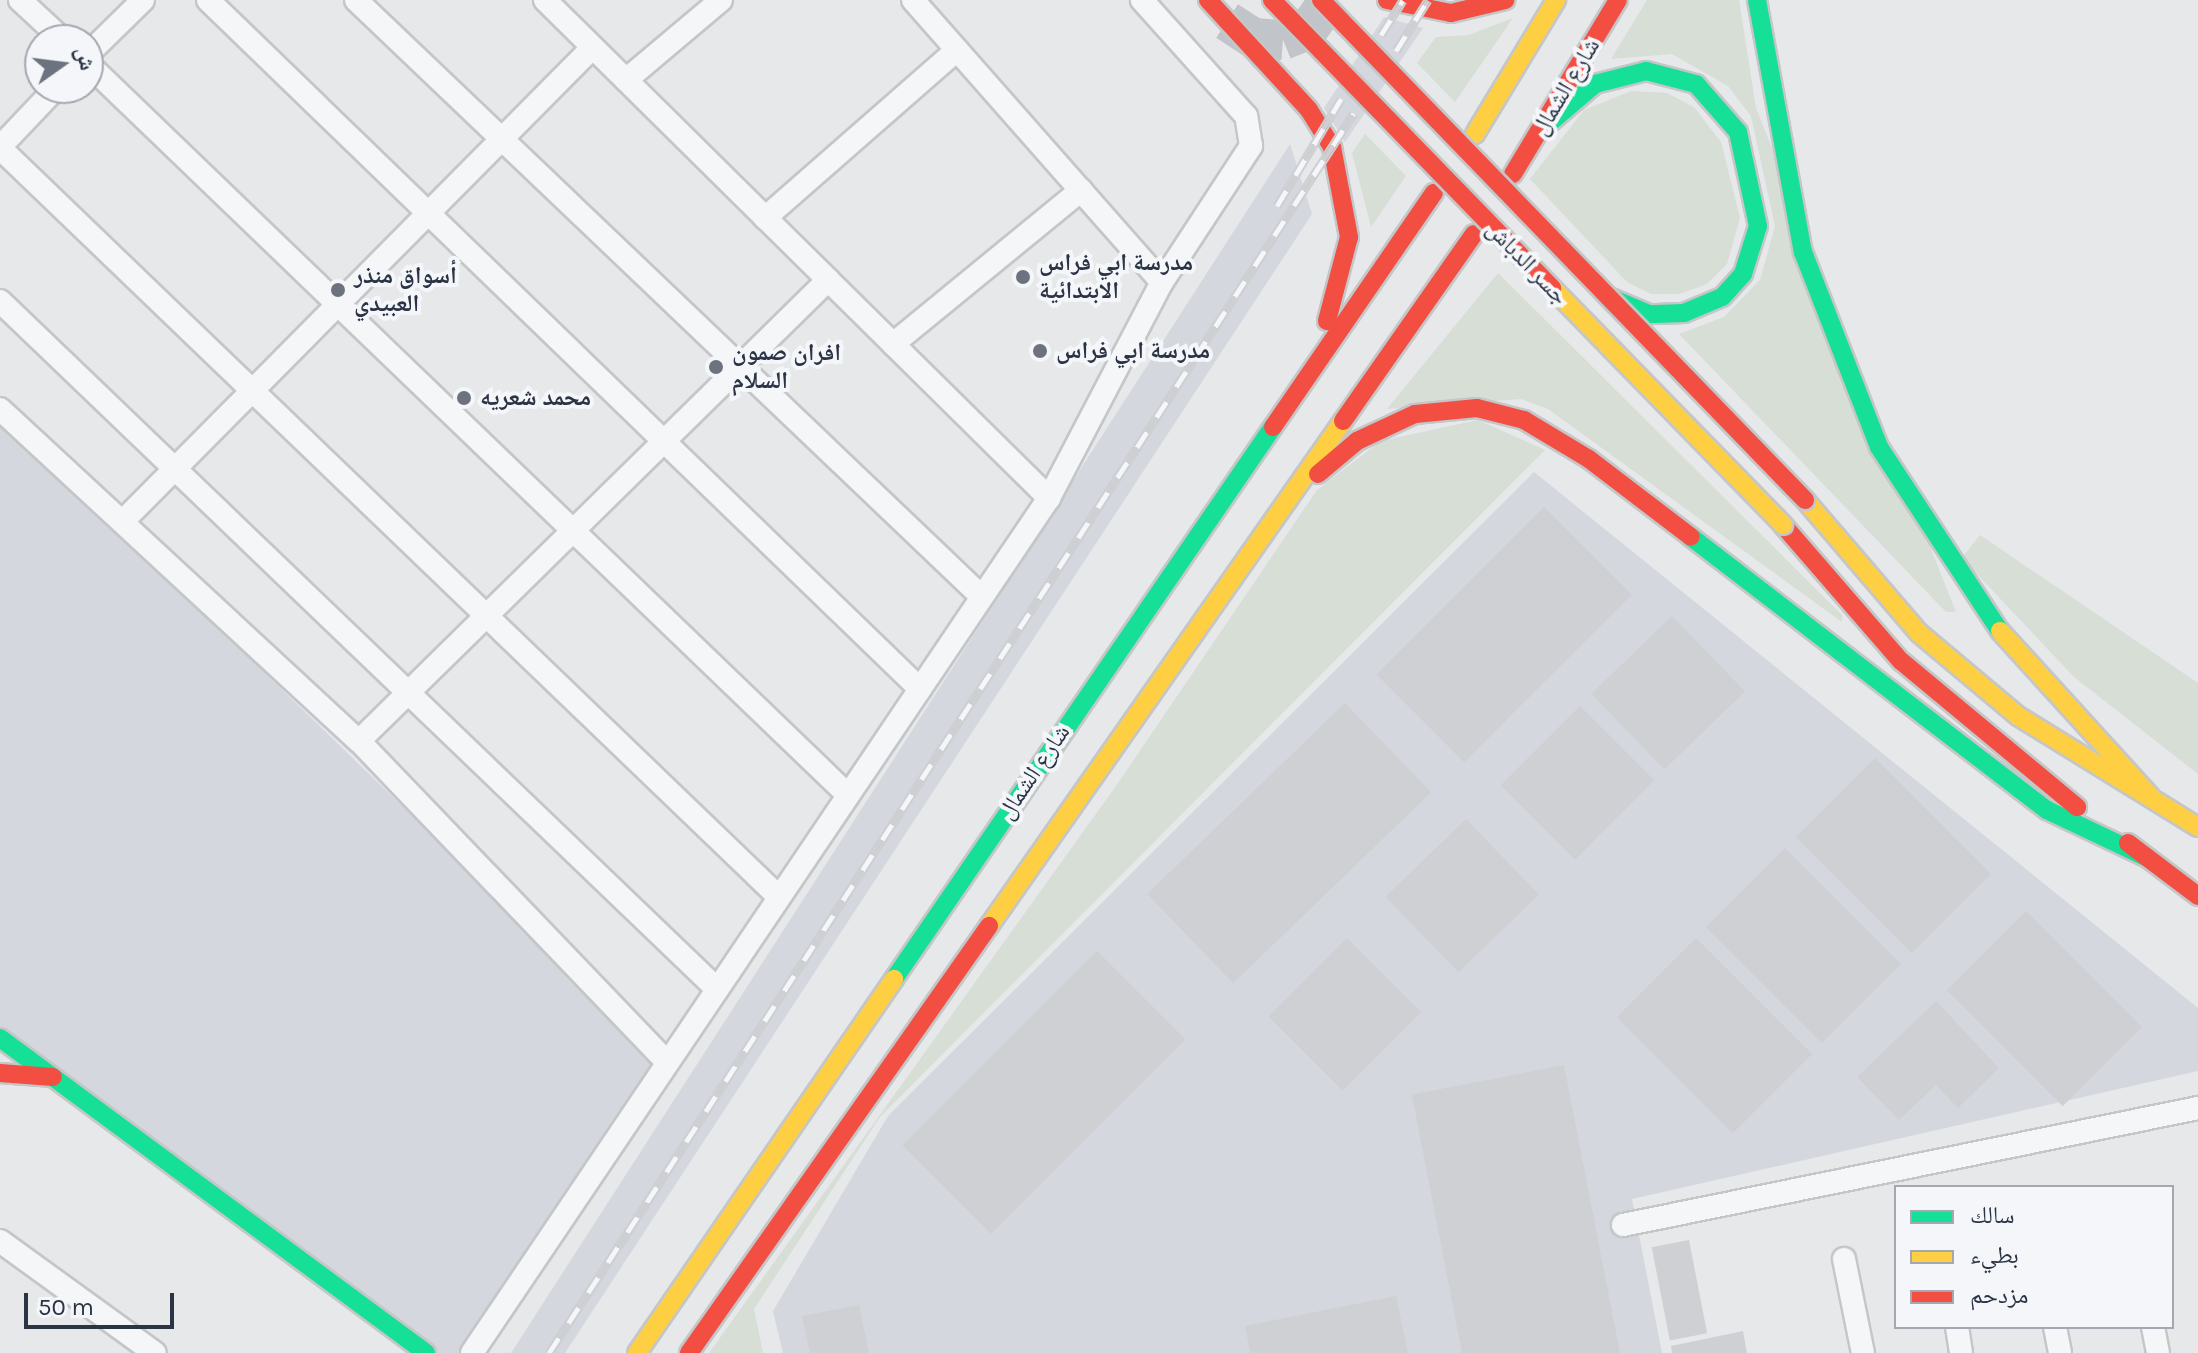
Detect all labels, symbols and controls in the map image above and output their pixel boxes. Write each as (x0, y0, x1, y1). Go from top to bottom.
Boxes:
north arrow (24, 24, 104, 104)
street label: شارع الشمال (1526, 33, 1606, 141)
text: ش (70, 44, 101, 73)
street label: جسر الدباش (1480, 215, 1574, 311)
place label: مدرسة ابي فراس الابتدائية (1039, 249, 1193, 305)
place label: أسواق منذر العبيدي (354, 262, 457, 318)
marker: مدرسة ابي فراس الابتدائية (1014, 268, 1032, 286)
marker: أسواق منذر العبيدي (329, 281, 347, 299)
place label: مدرسة ابي فراس (1056, 337, 1210, 365)
place label: افران صمون السلام (732, 339, 841, 395)
marker: مدرسة ابي فراس (1031, 342, 1049, 360)
marker: افران صمون السلام (707, 358, 725, 376)
place label: محمد شعريه (480, 384, 591, 412)
marker: محمد شعريه (455, 389, 473, 407)
street label: شارع الشمال (992, 719, 1076, 825)
legend (1894, 1185, 2174, 1329)
text: سالك (1970, 1201, 2015, 1229)
text: بطيء (1970, 1241, 2019, 1269)
scale bar (28, 1277, 178, 1327)
text: مزدحم (1970, 1281, 2029, 1309)
text: 50 m (38, 1293, 94, 1321)

